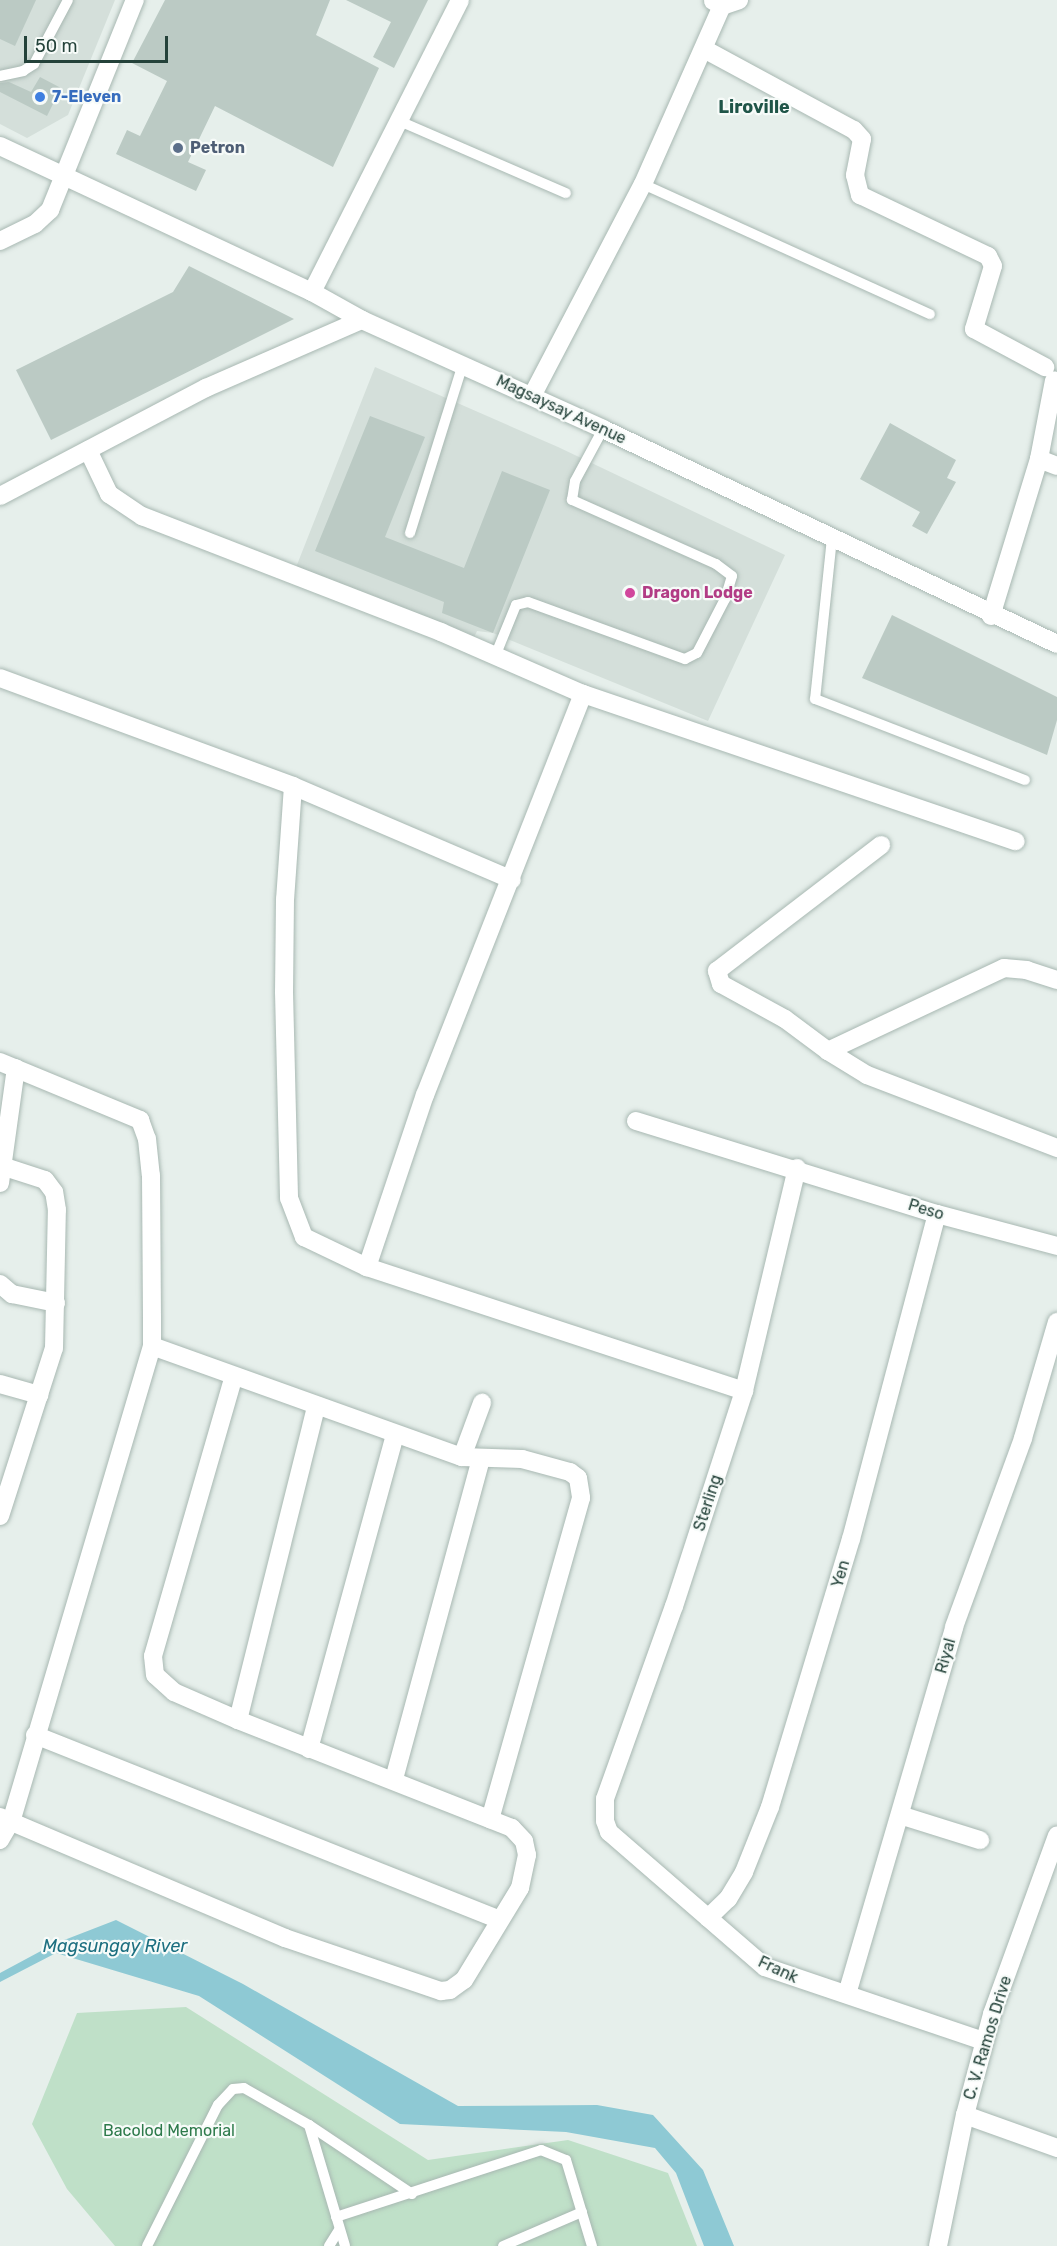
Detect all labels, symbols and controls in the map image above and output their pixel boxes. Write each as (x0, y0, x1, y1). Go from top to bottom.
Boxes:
scale bar (27, 24, 171, 62)
text: 50 m (35, 35, 78, 57)
place label: 7-Eleven (52, 87, 121, 107)
marker: 7-Eleven (33, 90, 47, 104)
district label: Liroville (718, 96, 790, 118)
place label: Petron (190, 138, 245, 158)
marker: Petron (171, 141, 185, 155)
street label: Magsaysay Avenue (493, 371, 629, 449)
place label: Dragon Lodge (642, 583, 753, 603)
marker: Dragon Lodge (623, 586, 637, 600)
street label: Peso (906, 1195, 946, 1225)
street label: Sterling (690, 1472, 726, 1534)
street label: Yen (828, 1558, 854, 1590)
street label: Riyal (932, 1636, 960, 1676)
water label: Magsungay River (43, 1935, 187, 1957)
street label: Frank (755, 1952, 801, 1988)
street label: C. V. Ramos Drive (960, 1973, 1016, 2103)
park label: Bacolod Memorial (103, 2121, 235, 2141)

